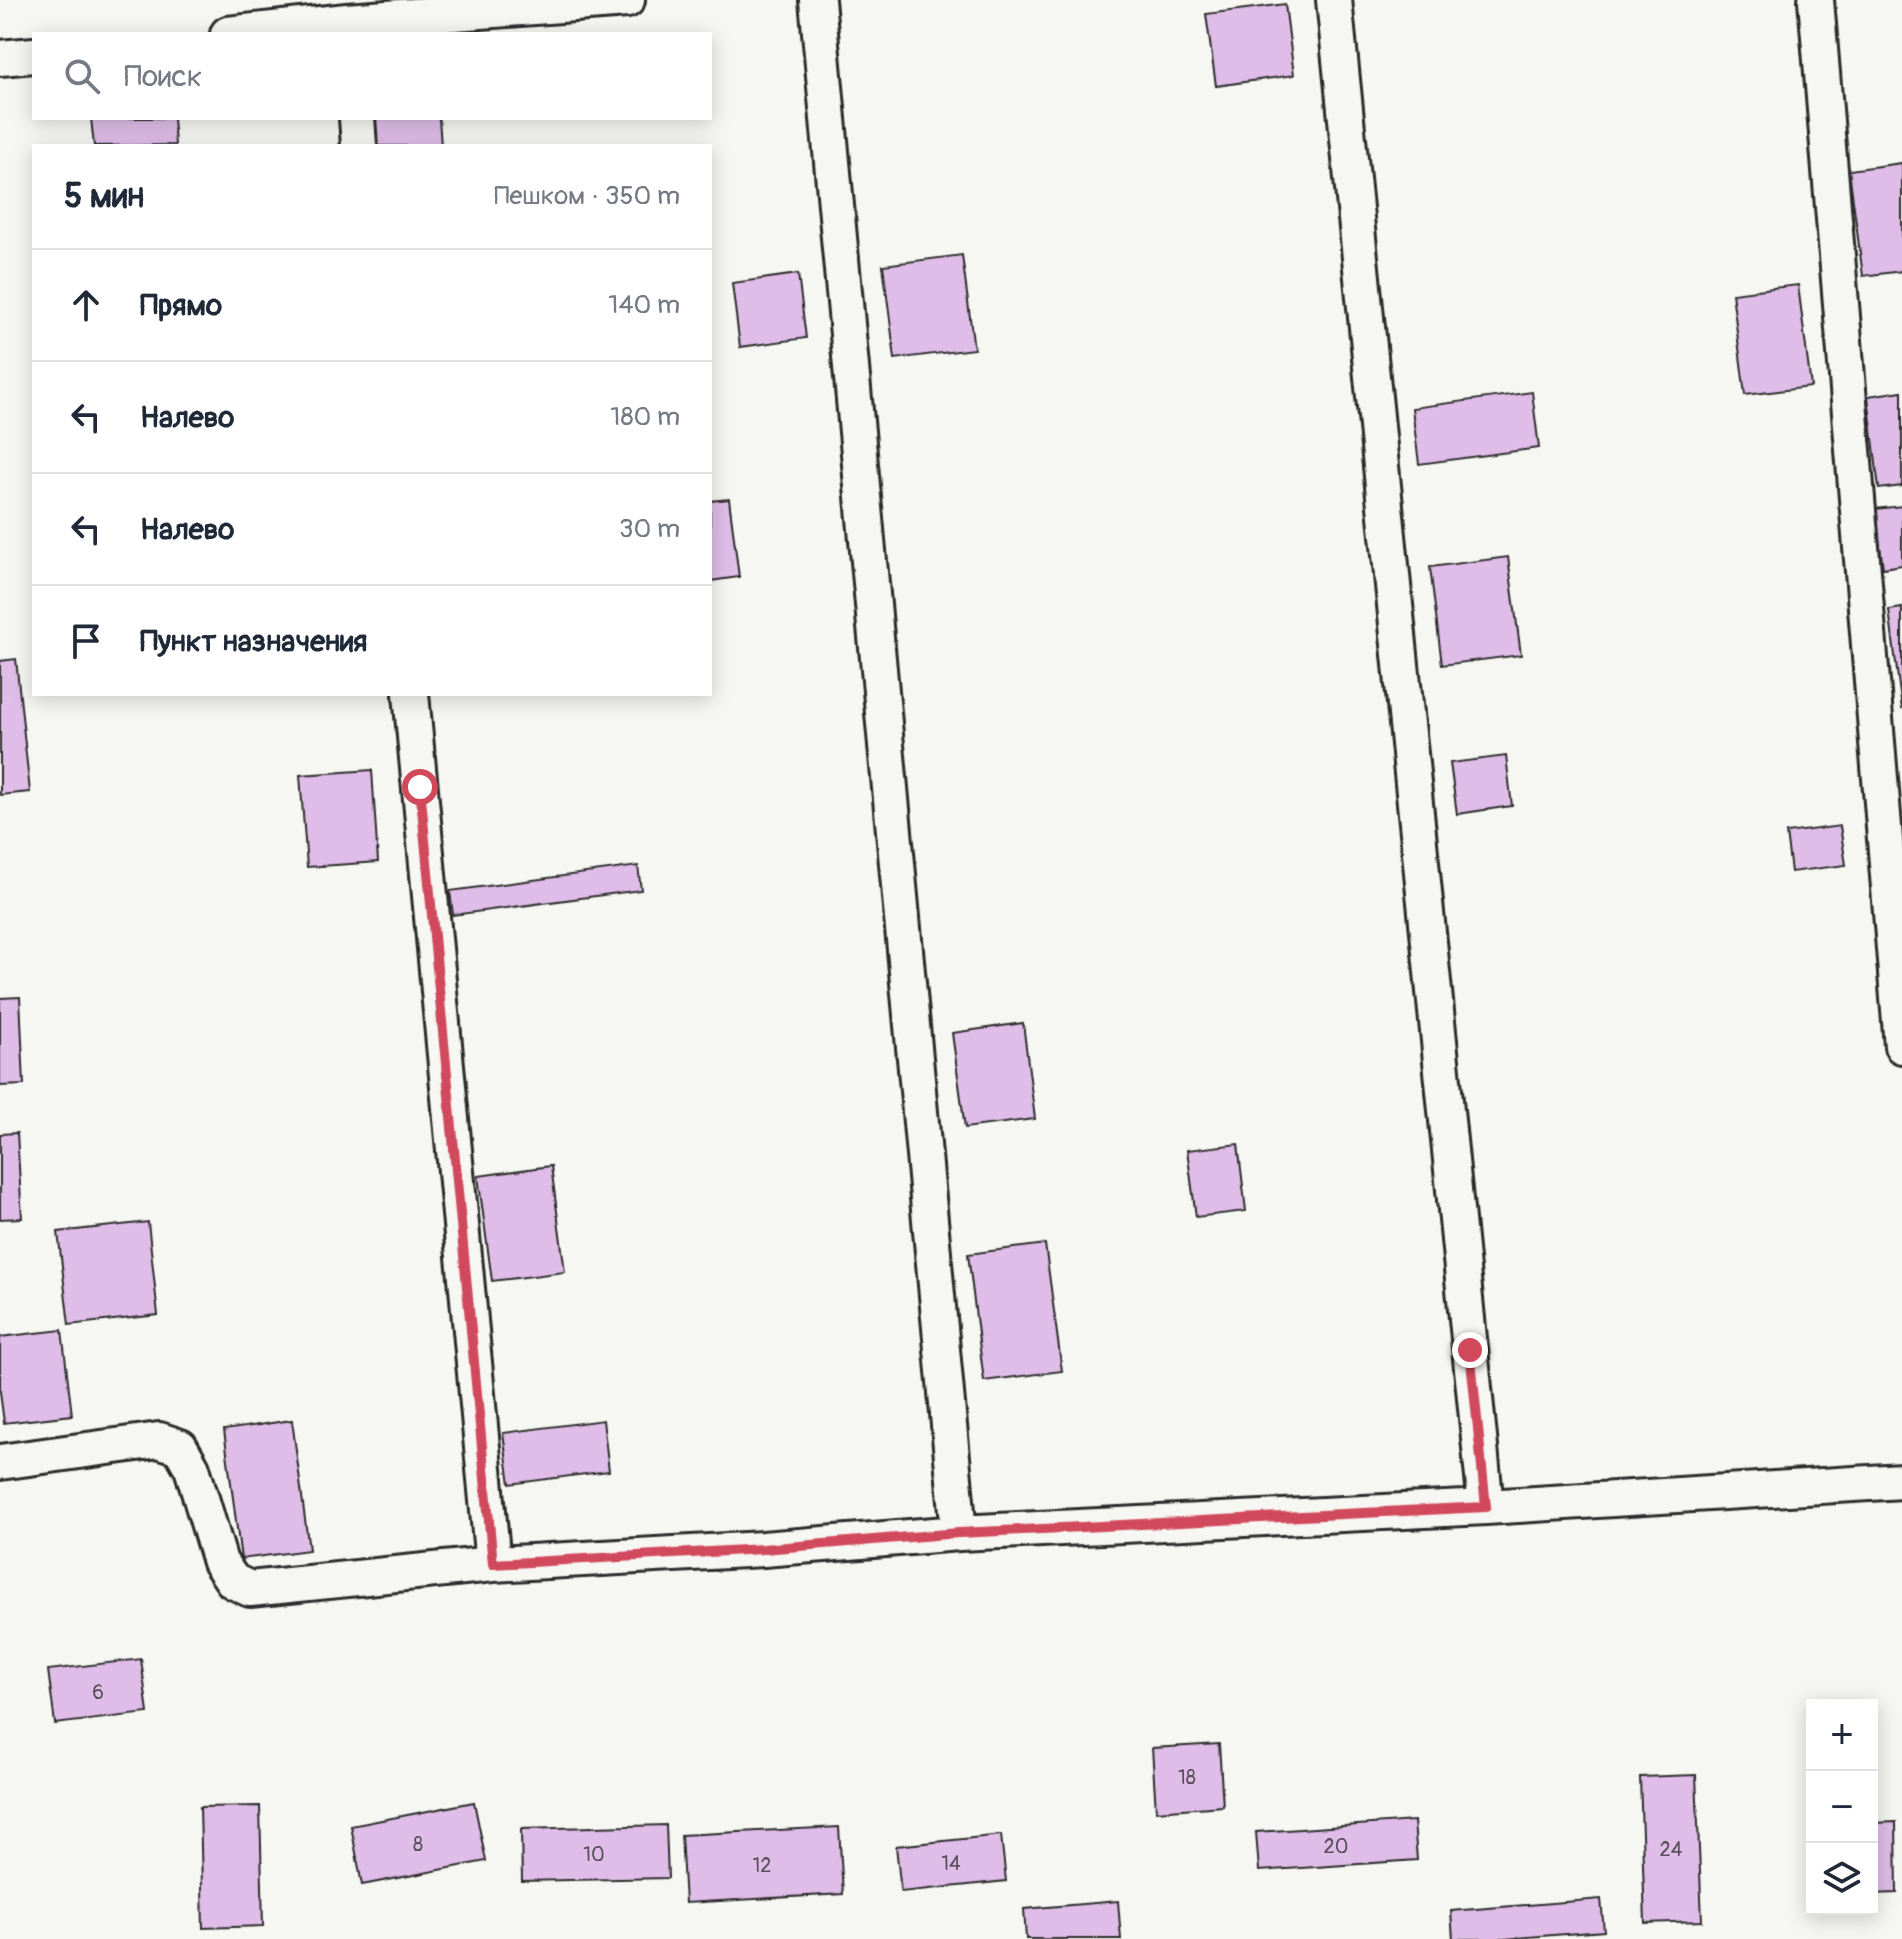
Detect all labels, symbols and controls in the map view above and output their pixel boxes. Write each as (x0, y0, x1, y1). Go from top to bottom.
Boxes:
search box (32, 32, 712, 120)
icon: search (60, 54, 104, 98)
text: Поиск (124, 58, 202, 95)
text: 5 мин (64, 175, 144, 218)
text: Пешком · 350 m (494, 180, 680, 212)
icon: ahead (64, 283, 108, 327)
text: Прямо (140, 287, 222, 324)
text: 140 m (608, 289, 680, 321)
icon: left (64, 395, 108, 439)
text: Налево (140, 399, 234, 436)
text: 180 m (610, 401, 680, 433)
icon: left (64, 507, 108, 551)
text: Налево (140, 511, 234, 548)
text: 30 m (619, 513, 680, 545)
icon: arrive (64, 619, 108, 663)
text: Пункт назначения (140, 623, 367, 660)
route start (402, 769, 438, 805)
route end (1452, 1332, 1488, 1368)
house number: 6 (92, 1680, 104, 1705)
map controls (1806, 1699, 1878, 1915)
button: + (1806, 1699, 1878, 1771)
house number: 18 (1178, 1765, 1196, 1790)
button: − (1806, 1771, 1878, 1843)
house number: 8 (413, 1832, 423, 1857)
house number: 20 (1324, 1834, 1348, 1859)
house number: 24 (1660, 1837, 1683, 1862)
house number: 10 (583, 1842, 605, 1867)
button: layers (1806, 1843, 1878, 1915)
house number: 14 (941, 1851, 961, 1876)
house number: 12 (753, 1853, 772, 1878)

